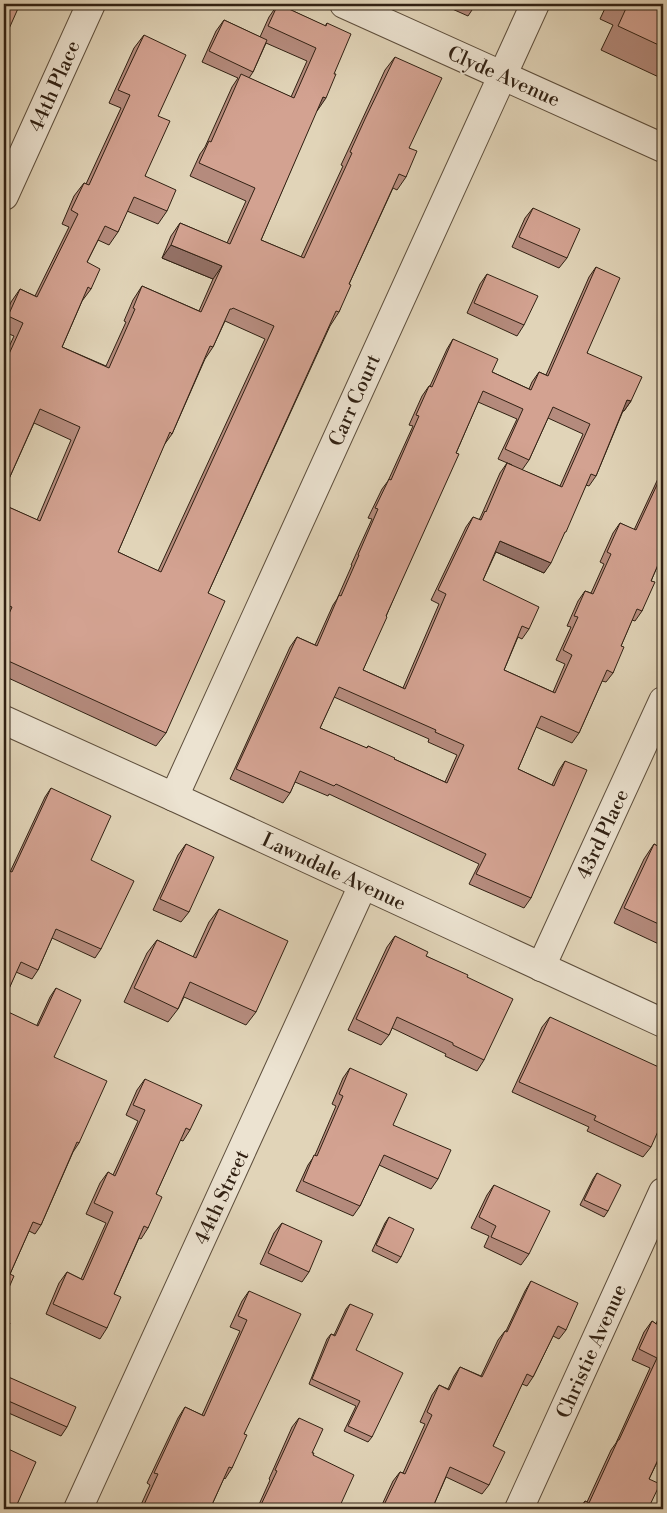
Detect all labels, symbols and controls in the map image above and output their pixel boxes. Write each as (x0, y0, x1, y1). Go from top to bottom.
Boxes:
street label: 44th Place (24, 37, 87, 136)
street label: Clyde Avenue (443, 41, 564, 113)
street label: Carr Court (324, 351, 387, 451)
street label: 43rd Place (572, 785, 635, 884)
street label: Lawndale Avenue (257, 828, 410, 917)
street label: 44th Street (190, 1146, 255, 1249)
street label: Christie Avenue (552, 1281, 633, 1422)

